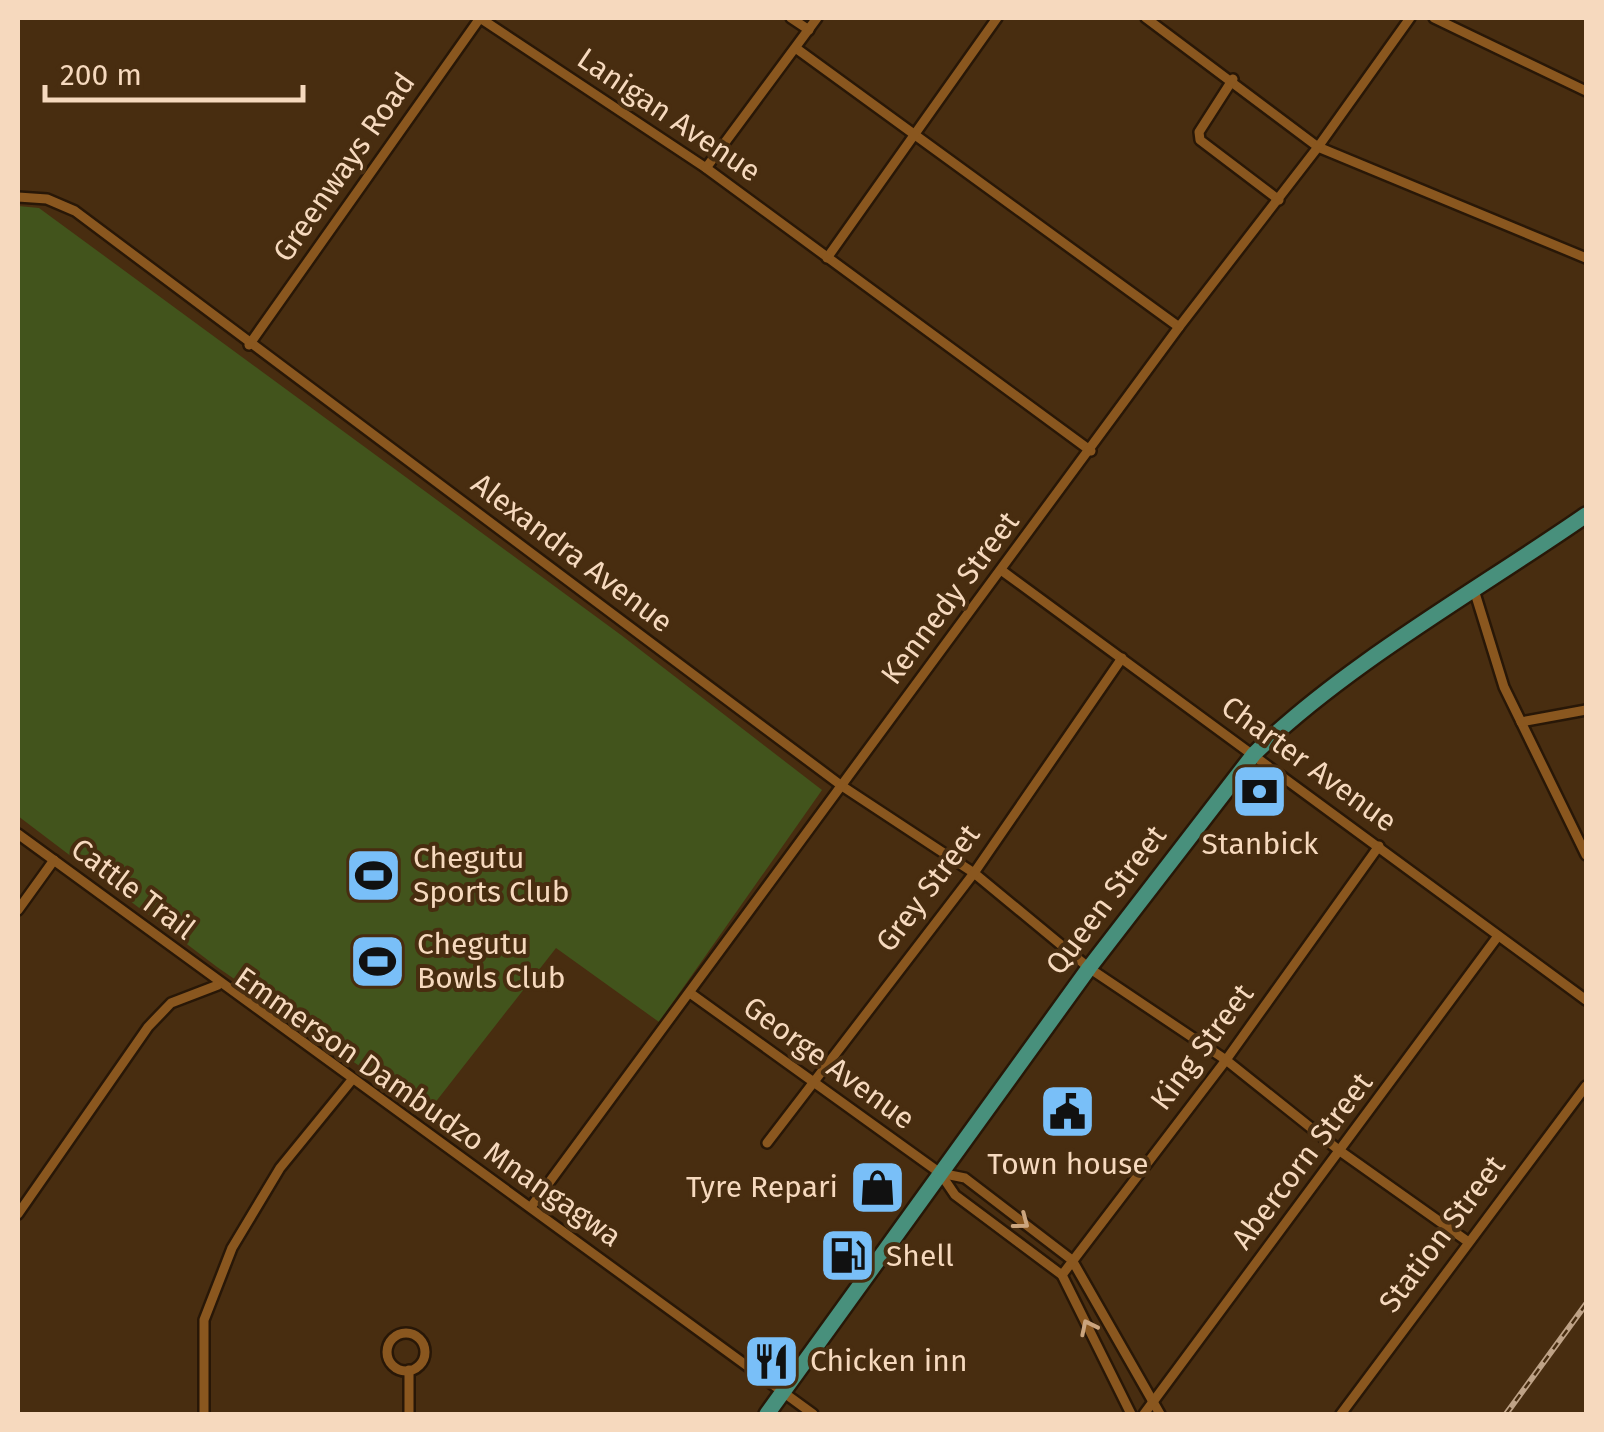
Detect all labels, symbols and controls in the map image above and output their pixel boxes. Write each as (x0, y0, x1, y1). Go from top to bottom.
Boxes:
scale bar (45, 40, 302, 102)
street label: Lanigan Avenue (570, 40, 768, 190)
text: 200 m (60, 57, 142, 93)
street label: Greenways Road (265, 66, 423, 268)
street label: Alexandra Avenue (464, 466, 680, 640)
street label: Kennedy Street (873, 504, 1027, 692)
street label: Charter Avenue (1214, 688, 1404, 840)
bank icon: Stanbick (1230, 762, 1290, 822)
street label: Grey Street (869, 817, 988, 959)
street label: Queen Street (1038, 818, 1174, 982)
place label: Stanbick (1202, 826, 1319, 862)
street label: Cattle Trail (64, 831, 202, 947)
place label: Chegutu Sports Club (413, 840, 570, 910)
sports icon: Chegutu Sports Club (344, 845, 404, 905)
place label: Chegutu Bowls Club (417, 926, 566, 996)
sports icon: Chegutu Bowls Club (348, 931, 408, 991)
street label: Emmerson Dambudzo Mnangagwa (228, 959, 628, 1255)
street label: King Street (1143, 977, 1261, 1117)
street label: George Avenue (736, 989, 922, 1137)
street label: Abercorn Street (1224, 1065, 1380, 1256)
public building icon: Town house (1038, 1082, 1098, 1142)
place label: Town house (987, 1146, 1149, 1182)
street label: Station Street (1371, 1148, 1513, 1320)
shop icon: Tyre Repari (847, 1157, 907, 1217)
place label: Tyre Repari (686, 1169, 838, 1205)
one-way arrow (1011, 1210, 1029, 1228)
fuel station icon: Shell (817, 1226, 877, 1286)
place label: Shell (886, 1238, 954, 1274)
one-way arrow (1080, 1320, 1100, 1338)
restaurant icon: Chicken inn (741, 1331, 801, 1391)
place label: Chicken inn (810, 1343, 967, 1379)

